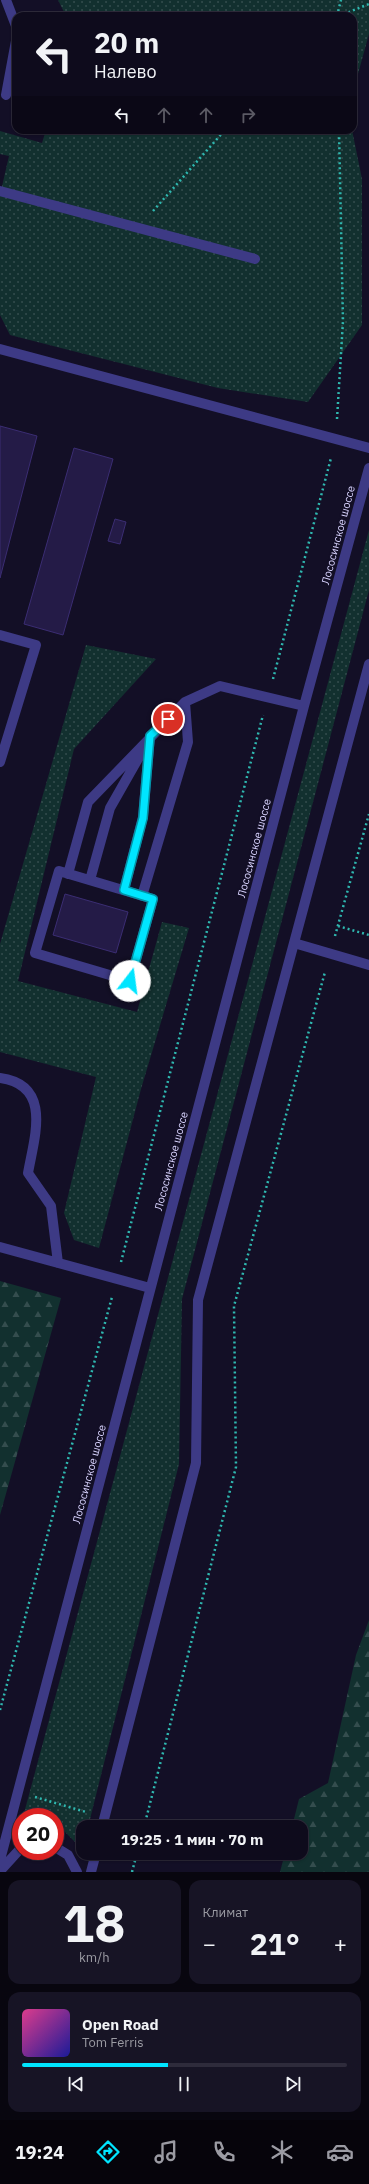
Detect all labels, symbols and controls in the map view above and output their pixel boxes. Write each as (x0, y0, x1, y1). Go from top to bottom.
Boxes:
text: 20 m (94, 24, 159, 61)
icon: left (28, 28, 80, 80)
text: Налево (94, 60, 157, 83)
icon: left (111, 104, 133, 126)
icon: ahead (153, 104, 175, 126)
icon: ahead (195, 104, 217, 126)
icon: right (237, 104, 259, 126)
street label: Лососинское шоссе (318, 484, 358, 586)
pin (151, 702, 185, 736)
icon: arrive (157, 708, 179, 730)
street label: Лососинское шоссе (234, 797, 274, 899)
position arrow (109, 960, 151, 1002)
street label: Лососинское шоссе (151, 1110, 191, 1212)
street label: Лососинское шоссе (69, 1423, 109, 1525)
speed limit sign: 20 (12, 1808, 64, 1860)
text: 19:25 · 1 мин · 70 m (121, 1830, 263, 1849)
text: 18 (63, 1889, 125, 1956)
text: Климат (203, 1904, 248, 1921)
text: 21° (250, 1924, 300, 1963)
text: − (203, 1929, 216, 1958)
text: + (334, 1929, 347, 1958)
text: km/h (79, 1949, 110, 1966)
text: Open Road (82, 2015, 159, 2034)
text: Tom Ferris (82, 2034, 144, 2051)
icon: previous (65, 2073, 87, 2095)
icon: pause (173, 2073, 195, 2095)
icon: next (282, 2073, 304, 2095)
icon: directions (94, 2138, 122, 2166)
icon: music (152, 2138, 180, 2166)
icon: phone (210, 2138, 238, 2166)
icon: climate (268, 2138, 296, 2166)
icon: car (326, 2138, 354, 2166)
text: 19:24 (15, 2141, 64, 2164)

